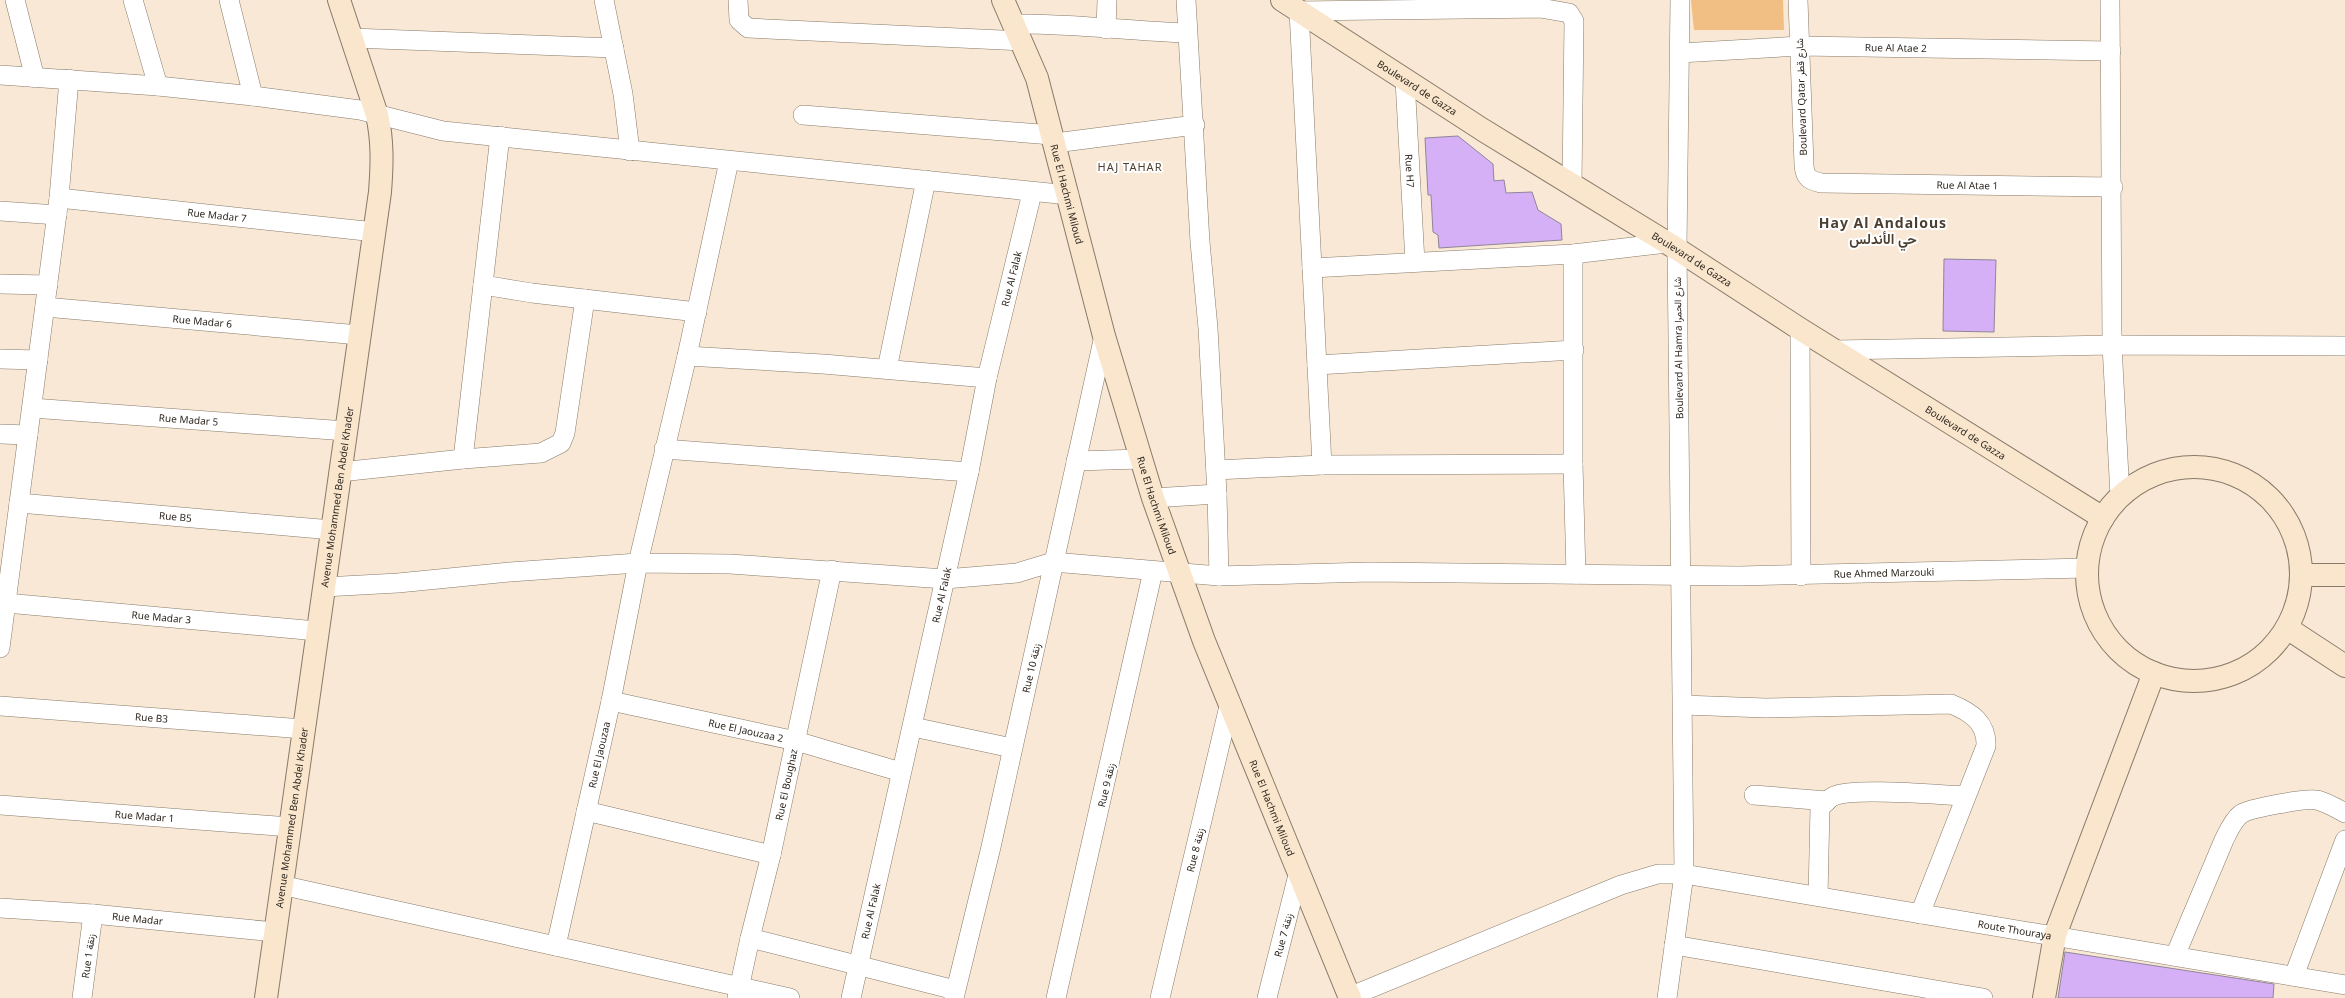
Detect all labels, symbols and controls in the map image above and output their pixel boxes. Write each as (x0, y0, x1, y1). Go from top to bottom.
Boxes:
street label: Boulevard Qatar شارع قطر (1792, 38, 1810, 156)
street label: Rue Al Atae 2 (1865, 40, 1927, 55)
street label: Boulevard de Gazza (1375, 56, 1460, 118)
street label: Rue El Hachmi Miloud (1047, 143, 1087, 246)
street label: Rue H7 (1402, 154, 1418, 188)
district label: HAJ TAHAR (1098, 159, 1163, 174)
street label: Rue Al Atae 1 (1936, 178, 1998, 192)
street label: Rue Madar 7 (187, 205, 248, 225)
district label: Hay Al Andalous حي الأندلس (1819, 213, 1947, 251)
street label: Boulevard de Gazza (1649, 228, 1735, 290)
street label: Rue Al Falak (998, 249, 1025, 308)
street label: Boulevard Al Hamra شارع الحمرا (1670, 277, 1686, 419)
street label: Rue Madar 6 (172, 311, 233, 331)
street label: Boulevard de Gazza (1923, 402, 2009, 463)
street label: Avenue Mohammed Ben Abdel Khader (317, 406, 357, 588)
street label: Rue Madar 5 (158, 410, 219, 429)
street label: Rue El Hachmi Miloud (1134, 455, 1180, 556)
street label: Rue B5 (158, 508, 193, 525)
street label: Rue Al Falak (928, 565, 955, 624)
street label: Rue Ahmed Marzouki (1833, 565, 1934, 581)
street label: Rue Madar 3 (131, 607, 192, 627)
street label: Rue 10 زنقة (1019, 642, 1043, 694)
street label: Rue B3 (135, 709, 169, 726)
street label: Rue El Jaouzaa 2 (707, 715, 785, 745)
street label: Rue El Jaouzaa (585, 720, 613, 789)
street label: Avenue Mohammed Ben Abdel Khader (272, 727, 311, 909)
street label: Rue El Boughaz (772, 747, 801, 822)
street label: Rue El Hachmi Miloud (1246, 758, 1298, 858)
street label: Rue 9 زنقة (1094, 762, 1118, 808)
street label: Rue Madar 1 (114, 807, 175, 825)
street label: Rue 8 زنقة (1183, 827, 1207, 873)
street label: Rue Al Falak (857, 881, 884, 940)
street label: Rue Madar (111, 909, 164, 928)
street label: Rue 7 زنقة (1270, 912, 1296, 958)
street label: Route Thouraya (1977, 916, 2053, 943)
street label: Rue 1 زنقة (78, 933, 98, 979)

